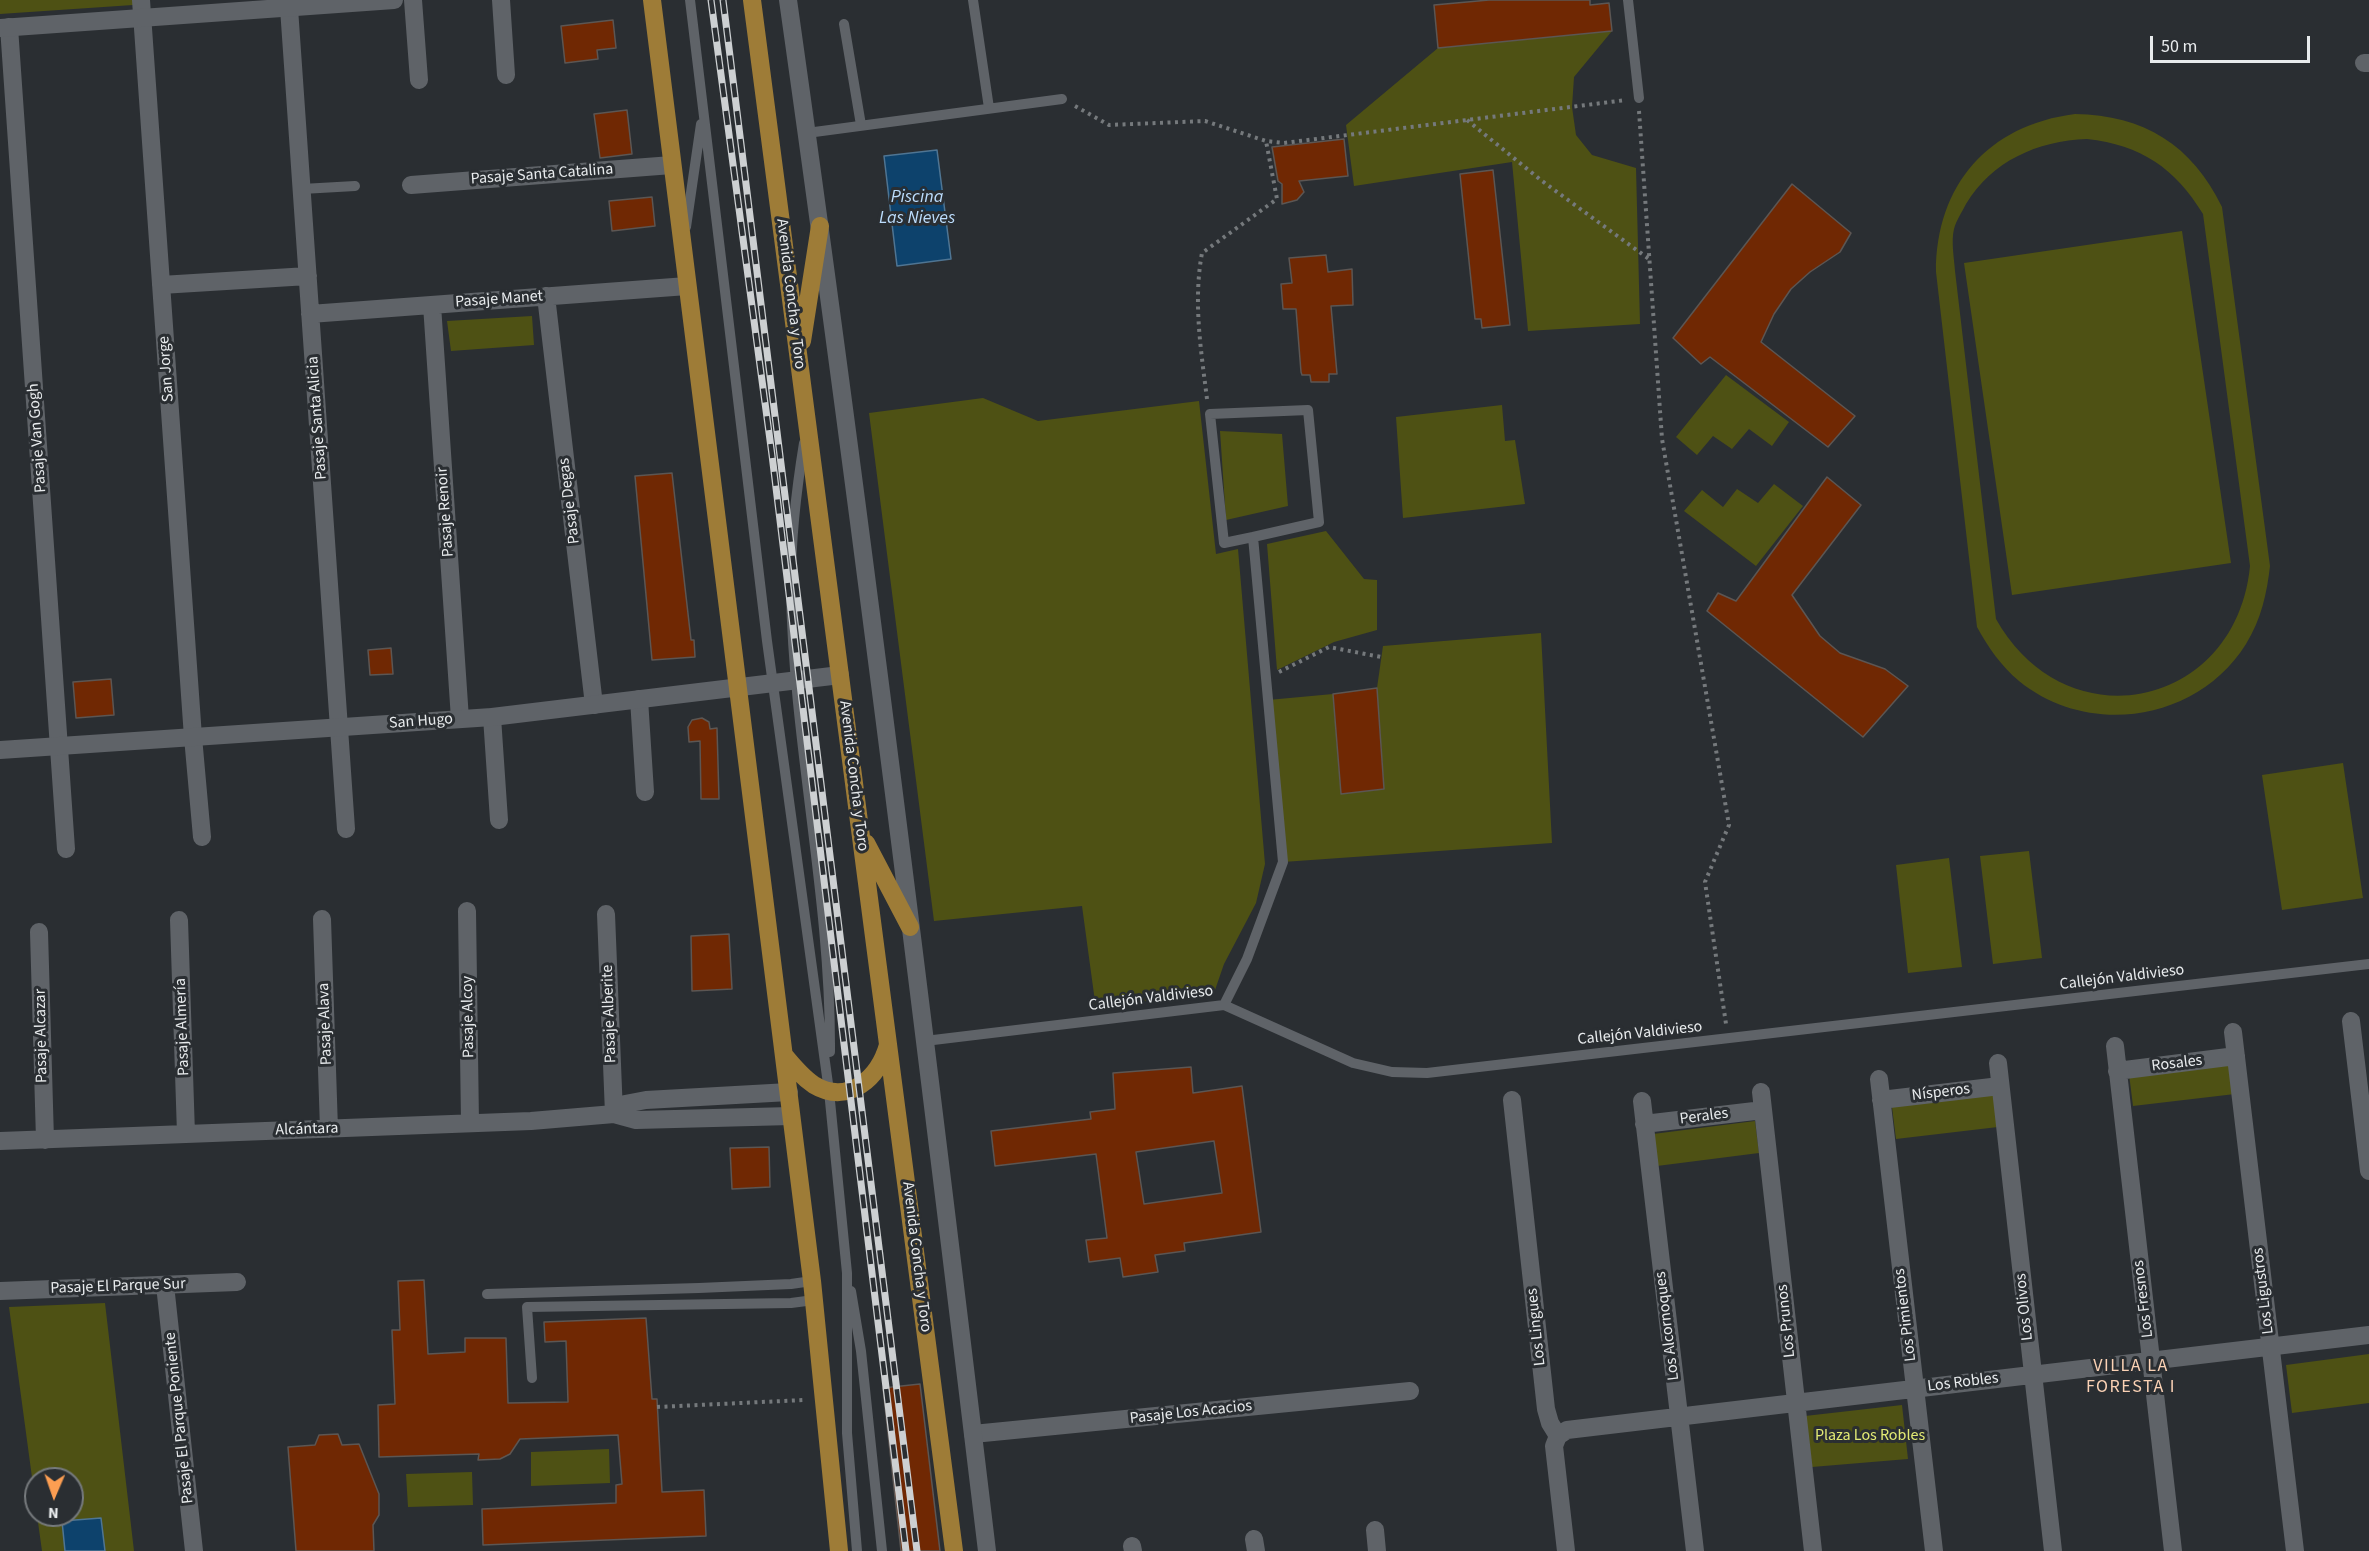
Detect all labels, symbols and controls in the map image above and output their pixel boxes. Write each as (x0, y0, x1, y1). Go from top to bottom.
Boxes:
scale bar (2153, 24, 2314, 62)
text: 50 m (2161, 34, 2197, 59)
street label: Pasaje Santa Catalina (470, 160, 614, 190)
water label: Piscina Las Nieves (879, 187, 955, 230)
street label: Avenida Concha y Toro (771, 218, 809, 370)
street label: Pasaje Manet (454, 287, 544, 313)
street label: San Jorge (155, 335, 179, 403)
street label: Pasaje Santa Alicia (304, 355, 332, 481)
street label: Pasaje Van Gogh (25, 383, 51, 493)
street label: Pasaje Degas (555, 457, 585, 545)
street label: Pasaje Renoir (433, 466, 459, 558)
street label: Avenida Concha y Toro (834, 700, 872, 852)
street label: San Hugo (388, 710, 454, 734)
street label: Callejón Valdivieso (2059, 961, 2185, 995)
street label: Pasaje Alberite (599, 964, 621, 1064)
street label: Pasaje Alcoy (459, 976, 479, 1058)
street label: Pasaje Almería (172, 978, 194, 1076)
street label: Callejón Valdivieso (1088, 982, 1214, 1016)
street label: Pasaje Alava (315, 983, 337, 1065)
street label: Pasaje Alcazar (32, 989, 52, 1083)
street label: Callejón Valdivieso (1577, 1018, 1703, 1050)
street label: Rosales (2150, 1051, 2204, 1077)
street label: Nísperos (1911, 1080, 1971, 1106)
street label: Perales (1679, 1105, 1729, 1129)
street label: Alcántara (275, 1119, 339, 1141)
street label: Avenida Concha y Toro (897, 1181, 935, 1333)
street label: Los Ligustros (2249, 1247, 2279, 1335)
street label: Los Fresnos (2130, 1259, 2158, 1339)
street label: Los Pimientos (1891, 1267, 1921, 1363)
street label: Los Alcornoques (1652, 1270, 1684, 1382)
street label: Los Olivos (2012, 1272, 2038, 1342)
street label: Pasaje El Parque Sur (50, 1275, 186, 1299)
street label: Los Prunos (1774, 1283, 1800, 1359)
street label: Los Lingues (1523, 1287, 1551, 1367)
street label: Pasaje El Parque Poniente (161, 1331, 199, 1505)
district label: VILLA LA FORESTA I (2086, 1356, 2176, 1398)
street label: Los Robles (1926, 1369, 2000, 1397)
street label: Pasaje Los Acacios (1129, 1397, 1253, 1429)
park label: Plaza Los Robles (1815, 1426, 1925, 1446)
north arrow (24, 1467, 84, 1527)
text: N (48, 1502, 59, 1524)

